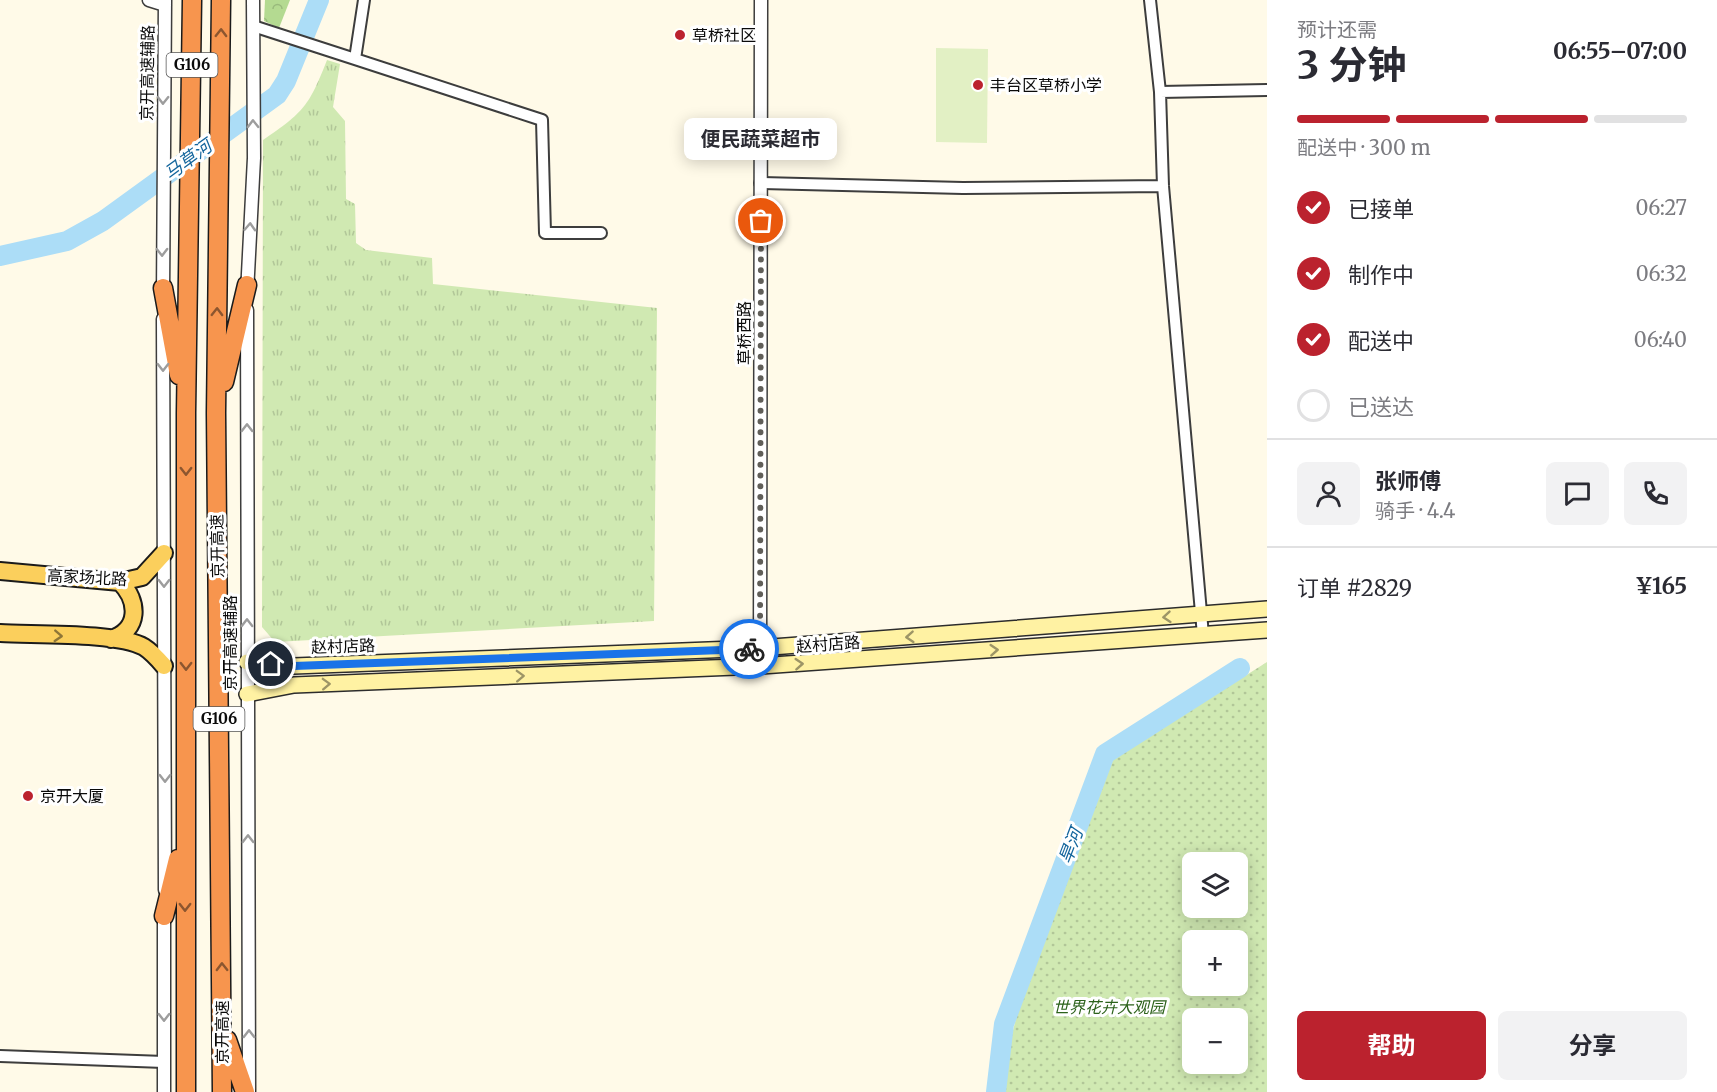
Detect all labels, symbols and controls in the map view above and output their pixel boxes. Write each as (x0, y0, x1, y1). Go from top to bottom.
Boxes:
text: 预计还需 (1297, 17, 1377, 42)
street label: 京开高速辅路 (136, 25, 158, 121)
place label: 草桥社区 (692, 25, 756, 45)
marker: 草桥社区 (673, 28, 687, 42)
one-way arrow (214, 29, 227, 38)
text: 06:55–07:00 (1553, 37, 1687, 65)
text: 3 分钟 (1297, 41, 1407, 90)
road number: G106 (166, 53, 218, 77)
place label: 丰台区草桥小学 (990, 75, 1102, 95)
marker: 丰台区草桥小学 (971, 78, 985, 92)
one-way arrow (157, 96, 169, 105)
callout: 便民蔬菜超市 (684, 119, 837, 161)
one-way arrow (247, 120, 259, 129)
text: 便民蔬菜超市 (701, 126, 821, 151)
water label: 马草河 (159, 133, 219, 185)
text: 配送中 · 300 m (1297, 135, 1431, 160)
icon: check (1297, 191, 1330, 224)
pin (735, 195, 786, 246)
text: 已接单 (1348, 195, 1414, 223)
text: 06:27 (1635, 195, 1687, 220)
icon: bag (744, 204, 777, 237)
one-way arrow (243, 222, 256, 232)
one-way arrow (156, 247, 169, 256)
icon: check (1297, 257, 1330, 290)
text: 制作中 (1348, 261, 1414, 289)
text: 06:32 (1636, 261, 1687, 286)
street label: 草桥西路 (734, 301, 754, 365)
one-way arrow (211, 308, 223, 317)
icon: check (1297, 323, 1330, 356)
text: 配送中 (1348, 327, 1414, 355)
text: 06:40 (1634, 327, 1687, 352)
one-way arrow (156, 363, 169, 372)
text: 已送达 (1348, 393, 1414, 421)
one-way arrow (241, 423, 253, 432)
button: person (1297, 462, 1360, 525)
button: chat (1546, 462, 1609, 525)
button: phone (1624, 462, 1687, 525)
one-way arrow (180, 467, 192, 476)
text: 张师傅 (1375, 467, 1441, 495)
text: 骑手 · 4.4 (1375, 498, 1455, 523)
street label: 京开高速 (206, 514, 228, 578)
street label: 高家场北路 (47, 565, 127, 589)
text: ¥165 (1635, 572, 1687, 600)
text: 订单 #2829 (1297, 574, 1412, 602)
one-way arrow (158, 579, 170, 588)
street label: 京开高速辅路 (220, 595, 240, 691)
one-way arrow (1162, 610, 1171, 623)
one-way arrow (241, 618, 253, 627)
courier (719, 619, 779, 679)
one-way arrow (54, 630, 63, 643)
one-way arrow (905, 630, 914, 643)
street label: 赵村店路 (795, 632, 861, 656)
icon: bike (733, 633, 766, 666)
street label: 赵村店路 (311, 635, 375, 657)
pin (245, 638, 296, 689)
one-way arrow (989, 644, 998, 657)
icon: home (254, 647, 287, 680)
one-way arrow (795, 657, 804, 670)
one-way arrow (179, 662, 192, 671)
one-way arrow (516, 670, 525, 682)
one-way arrow (321, 677, 330, 690)
road number: G106 (194, 707, 244, 731)
one-way arrow (159, 774, 171, 783)
place label: 京开大厦 (40, 786, 104, 806)
marker: 京开大厦 (21, 789, 35, 803)
water label: 旱河 (1053, 822, 1089, 867)
one-way arrow (242, 834, 254, 843)
map controls (1182, 852, 1248, 1074)
button: layers (1182, 852, 1248, 918)
one-way arrow (179, 903, 191, 912)
button: + (1182, 930, 1248, 996)
one-way arrow (215, 962, 228, 971)
park label: 世界花卉大观园 (1053, 997, 1167, 1017)
street label: 京开高速 (212, 1000, 232, 1064)
button: − (1182, 1008, 1248, 1074)
button: 帮助 (1297, 1011, 1486, 1080)
button: 分享 (1498, 1011, 1687, 1080)
one-way arrow (158, 1012, 170, 1021)
one-way arrow (242, 1029, 255, 1038)

